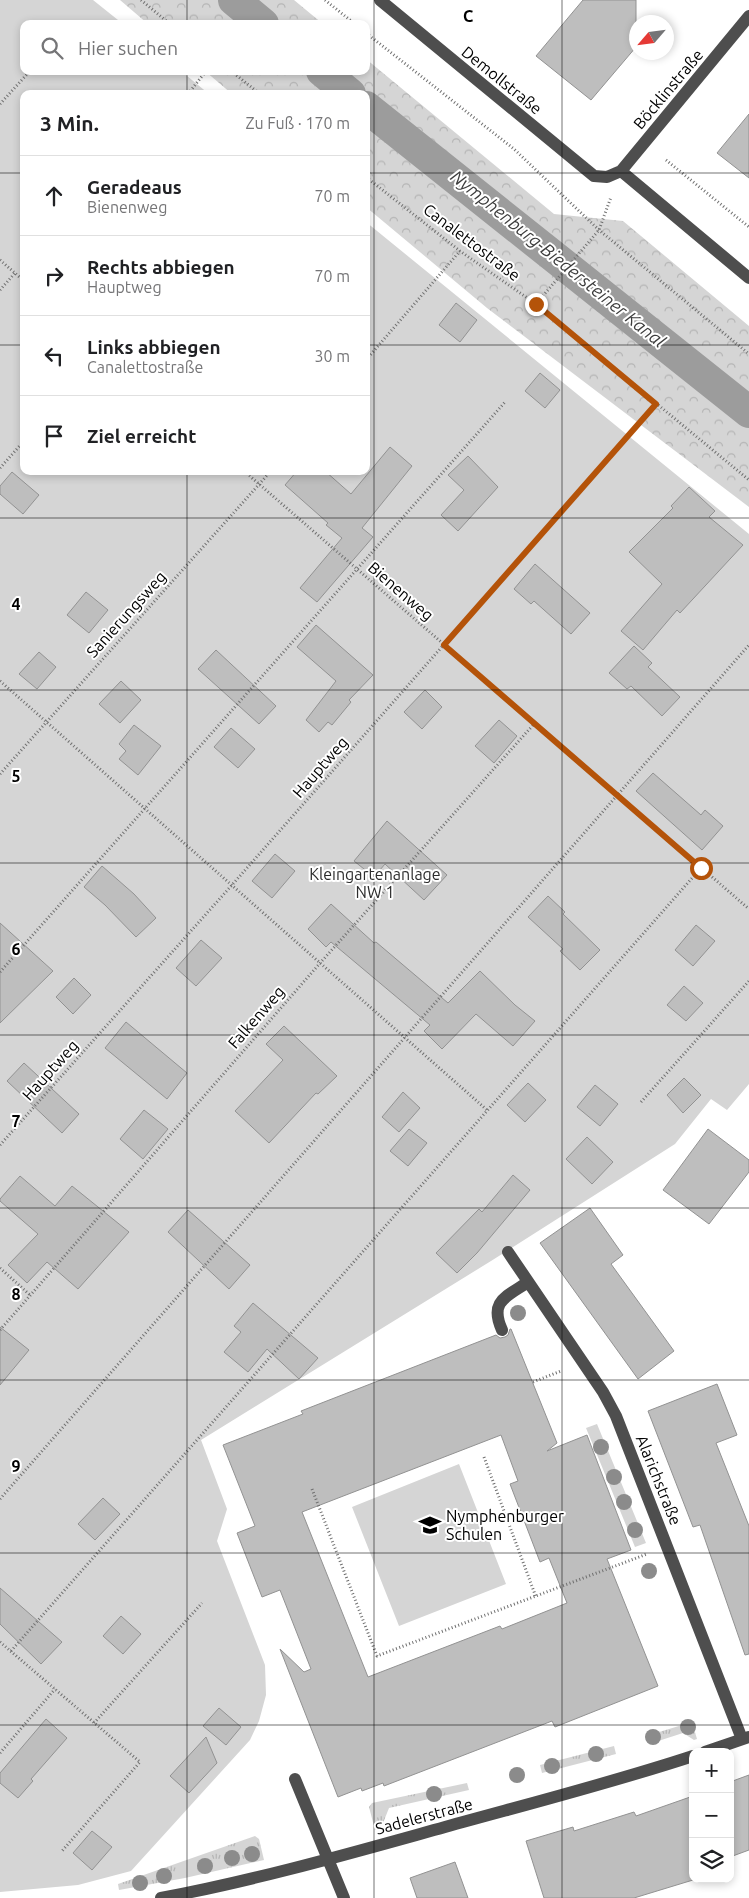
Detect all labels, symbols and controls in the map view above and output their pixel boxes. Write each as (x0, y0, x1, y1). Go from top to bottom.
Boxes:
text: C (463, 7, 473, 25)
north arrow (629, 15, 674, 60)
search box (20, 20, 370, 75)
icon: search (38, 34, 66, 62)
text: Hier suchen (78, 37, 178, 59)
street label: Demollstraße (458, 42, 546, 118)
street label: Böcklinstraße (630, 46, 706, 132)
text: 3 Min. (40, 111, 99, 135)
text: Zu Fuß · 170 m (245, 114, 350, 132)
water label: Nymphenburg-Biedersteiner Kanal (447, 165, 670, 351)
text: Geradeaus (87, 176, 182, 198)
icon: ahead (40, 182, 68, 210)
text: 70 m (314, 187, 350, 205)
text: Bienenweg (87, 198, 167, 216)
street label: Canalettostraße (420, 200, 524, 284)
text: Rechts abbiegen (87, 256, 235, 278)
icon: right (40, 262, 68, 290)
text: 70 m (314, 267, 350, 285)
text: Hauptweg (87, 278, 162, 296)
route end (525, 293, 548, 316)
text: Links abbiegen (87, 336, 221, 358)
icon: left (40, 342, 68, 370)
text: 30 m (314, 347, 350, 365)
text: Canalettostraße (87, 358, 203, 376)
icon: arrive (40, 422, 68, 450)
text: Ziel erreicht (87, 425, 196, 447)
street label: Bienenweg (365, 558, 437, 624)
street label: Sanierungsweg (83, 567, 169, 661)
text: 4 (11, 595, 21, 613)
street label: Hauptweg (289, 733, 351, 801)
text: 5 (11, 767, 21, 785)
route start (690, 857, 713, 880)
park label: Kleingartenanlage NW 1 (309, 865, 441, 901)
text: 6 (11, 940, 21, 958)
street label: Falkenweg (224, 982, 288, 1052)
street label: Hauptweg (18, 1036, 82, 1104)
text: 7 (11, 1112, 21, 1130)
text: 8 (11, 1285, 21, 1303)
street label: Alarichstraße (633, 1432, 685, 1528)
text: 9 (11, 1457, 21, 1475)
place label: Nymphenburger Schulen (446, 1507, 564, 1543)
school or university icon: Nymphenburger Schulen (417, 1512, 443, 1538)
map controls (689, 1748, 734, 1883)
button: + (689, 1748, 734, 1793)
button: − (689, 1793, 734, 1838)
street label: Sadelerstraße (373, 1794, 475, 1838)
button: layers (689, 1838, 734, 1883)

